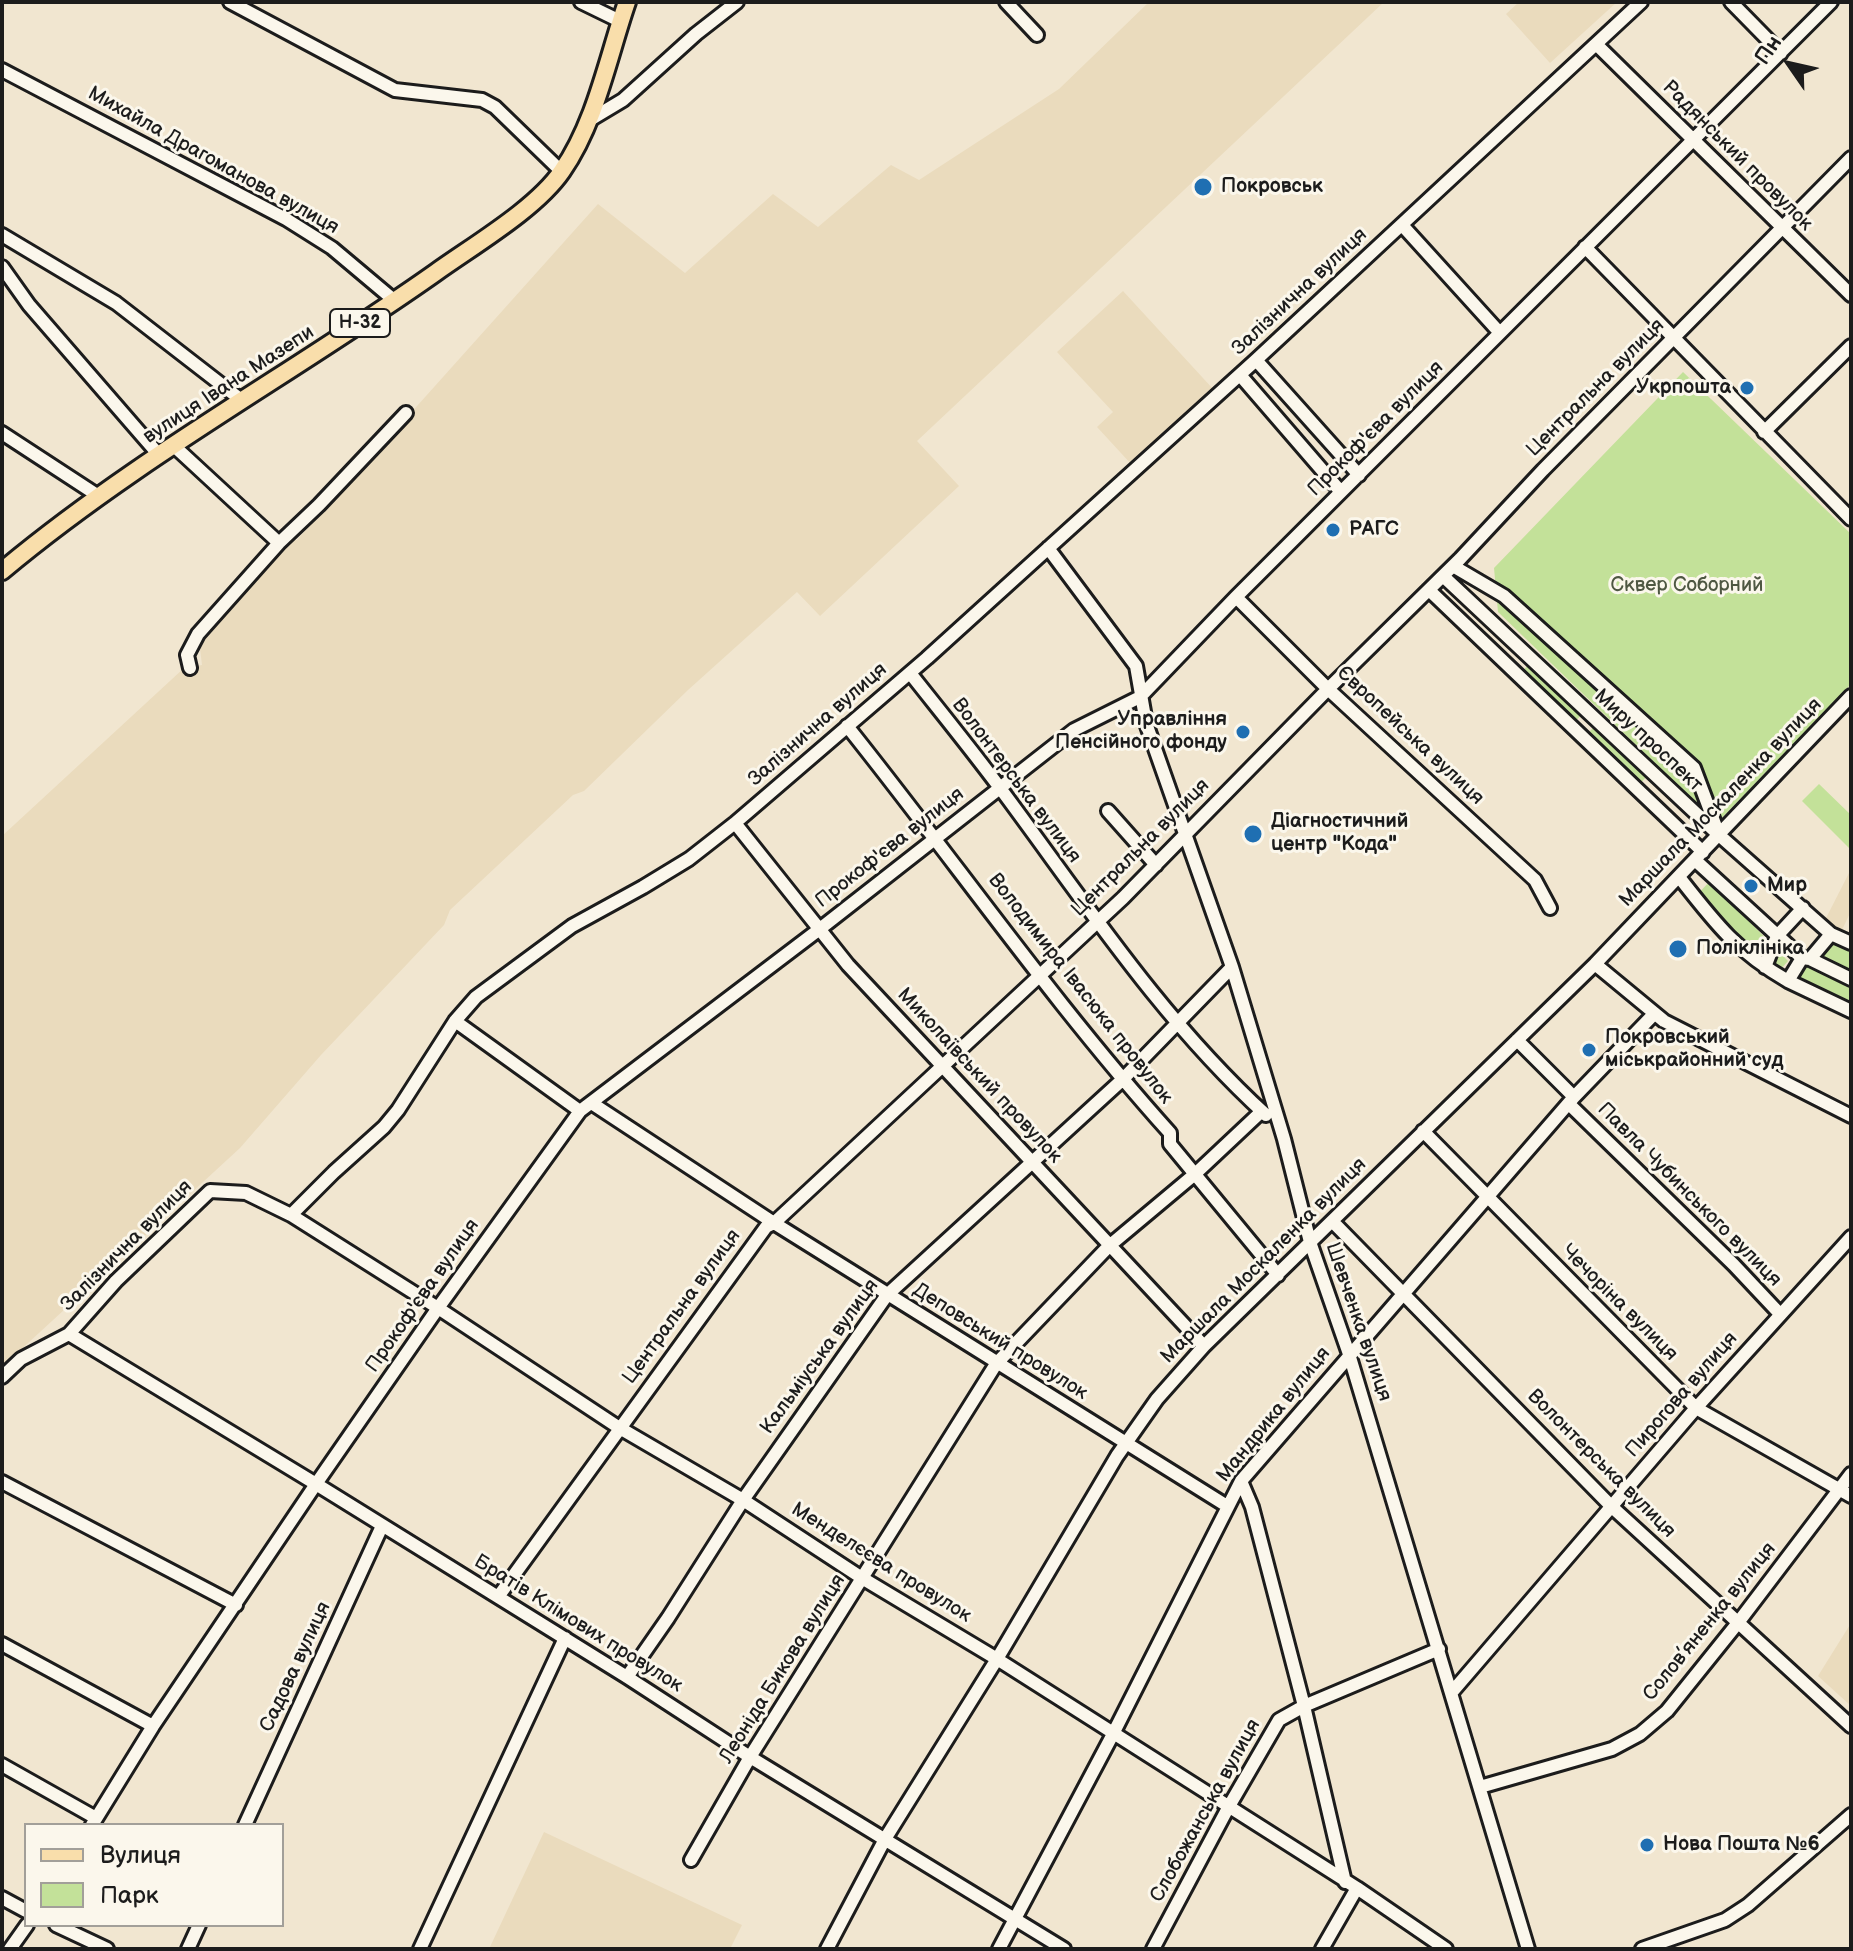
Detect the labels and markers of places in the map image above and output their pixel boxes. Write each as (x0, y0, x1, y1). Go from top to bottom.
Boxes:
place label: Покровськ (1221, 175, 1323, 199)
marker: Покровськ (1192, 176, 1214, 198)
place label: Укрпошта (1636, 376, 1731, 400)
marker: Укрпошта (1738, 379, 1756, 397)
place label: РАГС (1349, 518, 1399, 542)
marker: РАГС (1324, 521, 1342, 539)
place label: Управління Пенсійного фонду (1055, 708, 1227, 755)
marker: Управління Пенсійного фонду (1234, 723, 1252, 741)
place label: Діагностичний центр "Кода" (1271, 810, 1408, 857)
marker: Діагностичний центр "Кода" (1242, 823, 1264, 845)
place label: Мир (1767, 874, 1807, 898)
marker: Мир (1742, 877, 1760, 895)
place label: Поліклініка (1696, 937, 1804, 961)
marker: Поліклініка (1667, 938, 1689, 960)
place label: Покровський міськрайонний суд (1605, 1026, 1783, 1073)
marker: Покровський міськрайонний суд (1580, 1041, 1598, 1059)
place label: Нова Пошта №6 (1663, 1833, 1820, 1857)
marker: Нова Пошта №6 (1638, 1836, 1656, 1854)

